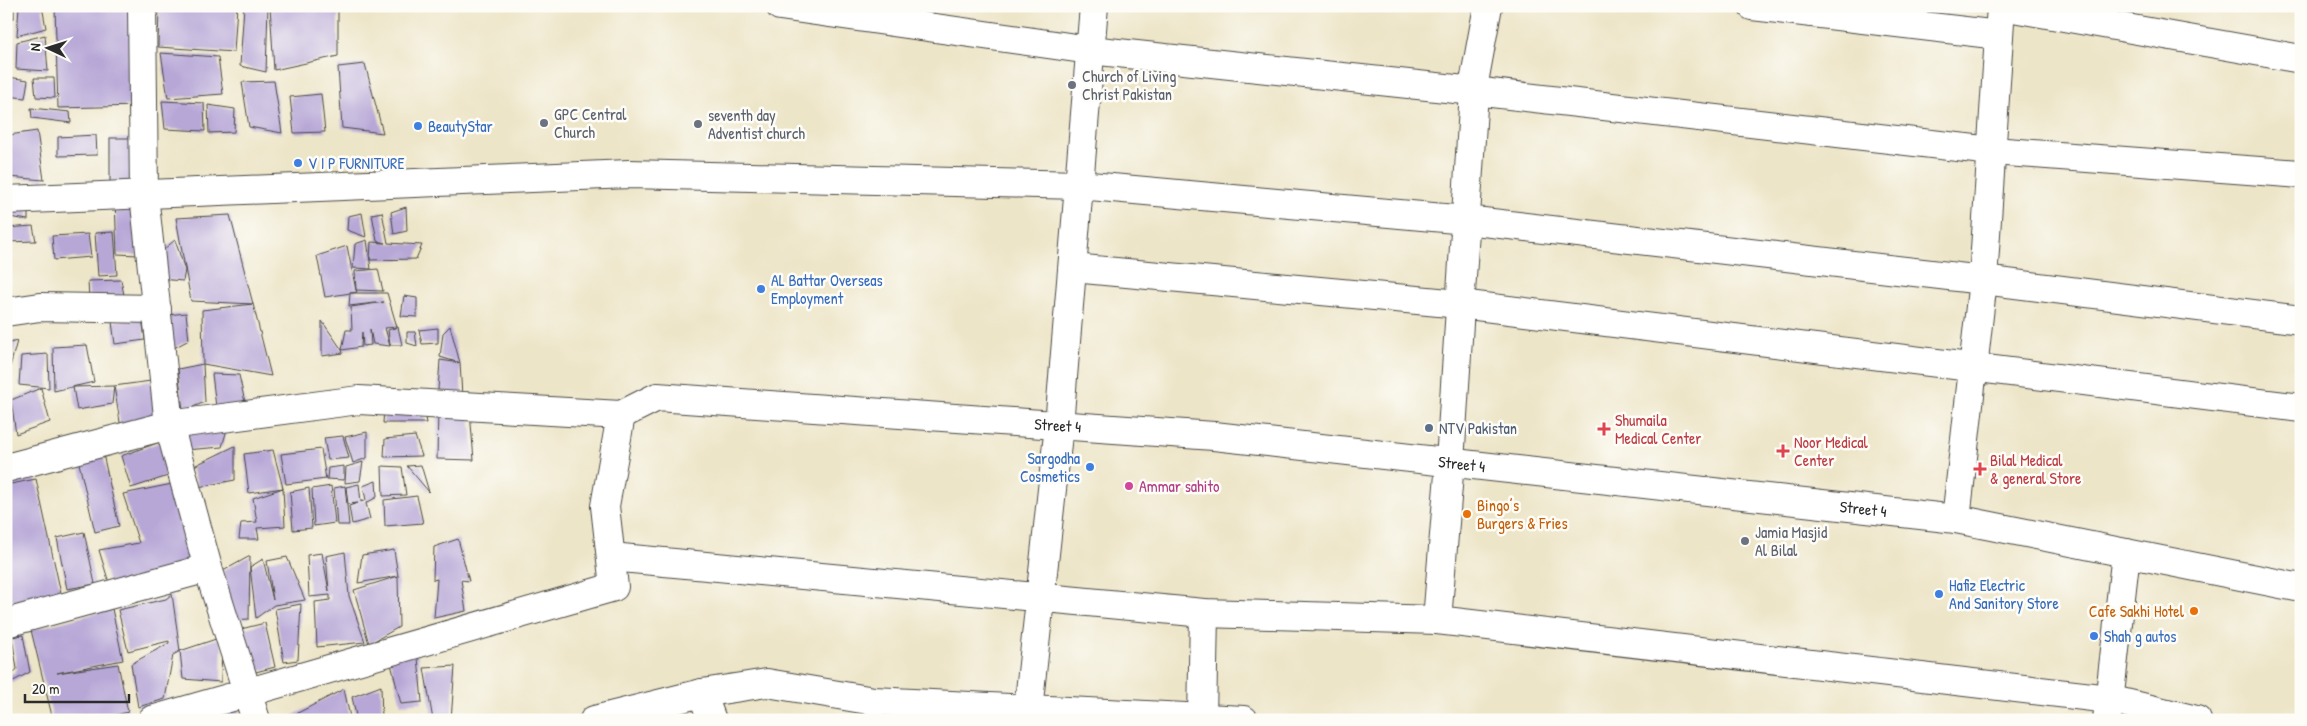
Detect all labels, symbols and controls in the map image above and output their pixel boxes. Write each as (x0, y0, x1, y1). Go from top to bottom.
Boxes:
north arrow (22, 22, 72, 72)
text: N (25, 42, 44, 51)
place label: Church of Living Christ Pakistan (1082, 65, 1176, 105)
marker: Church of Living Christ Pakistan (1066, 79, 1078, 91)
place label: GPC Central Church (554, 103, 627, 143)
place label: seventh day Adventist church (708, 104, 805, 144)
place label: BeautyStar (428, 115, 493, 137)
marker: GPC Central Church (538, 117, 550, 129)
marker: seventh day Adventist church (692, 118, 704, 130)
marker: BeautyStar (412, 120, 424, 132)
place label: V I P FURNITURE (308, 152, 404, 174)
marker: V I P FURNITURE (292, 157, 304, 169)
place label: AL Battar Overseas Employment (771, 269, 883, 309)
marker: AL Battar Overseas Employment (755, 283, 767, 295)
place label: Shumaila Medical Center (1615, 409, 1702, 449)
street label: Street 4 (1034, 412, 1082, 438)
place label: NTV Pakistan (1439, 417, 1517, 439)
marker: NTV Pakistan (1423, 422, 1435, 434)
marker: Shumaila Medical Center (1597, 422, 1611, 436)
place label: Noor Medical Center (1794, 431, 1868, 471)
marker: Noor Medical Center (1776, 444, 1790, 458)
place label: Sargodha Cosmetics (1020, 447, 1080, 487)
place label: Bilal Medical & general Store (1990, 449, 2082, 489)
street label: Street 4 (1437, 450, 1486, 477)
marker: Sargodha Cosmetics (1084, 461, 1096, 473)
marker: Bilal Medical & general Store (1974, 463, 1986, 475)
place label: Ammar sahito (1139, 475, 1220, 497)
marker: Ammar sahito (1123, 480, 1135, 492)
place label: Bingo’s Burgers & Fries (1477, 494, 1568, 534)
street label: Street 4 (1839, 495, 1888, 522)
marker: Bingo’s Burgers & Fries (1461, 508, 1473, 520)
place label: Jamia Masjid Al Bilal (1755, 521, 1827, 561)
marker: Jamia Masjid Al Bilal (1739, 535, 1751, 547)
place label: Hafiz Electric And Sanitory Store (1949, 574, 2059, 614)
marker: Hafiz Electric And Sanitory Store (1933, 588, 1945, 600)
place label: Cafe Sakhi Hotel (2089, 600, 2185, 622)
marker: Cafe Sakhi Hotel (2188, 605, 2200, 617)
place label: Shah g autos (2104, 625, 2176, 647)
marker: Shah g autos (2088, 630, 2100, 642)
scale bar (25, 671, 129, 703)
text: 20 m (32, 678, 59, 699)

